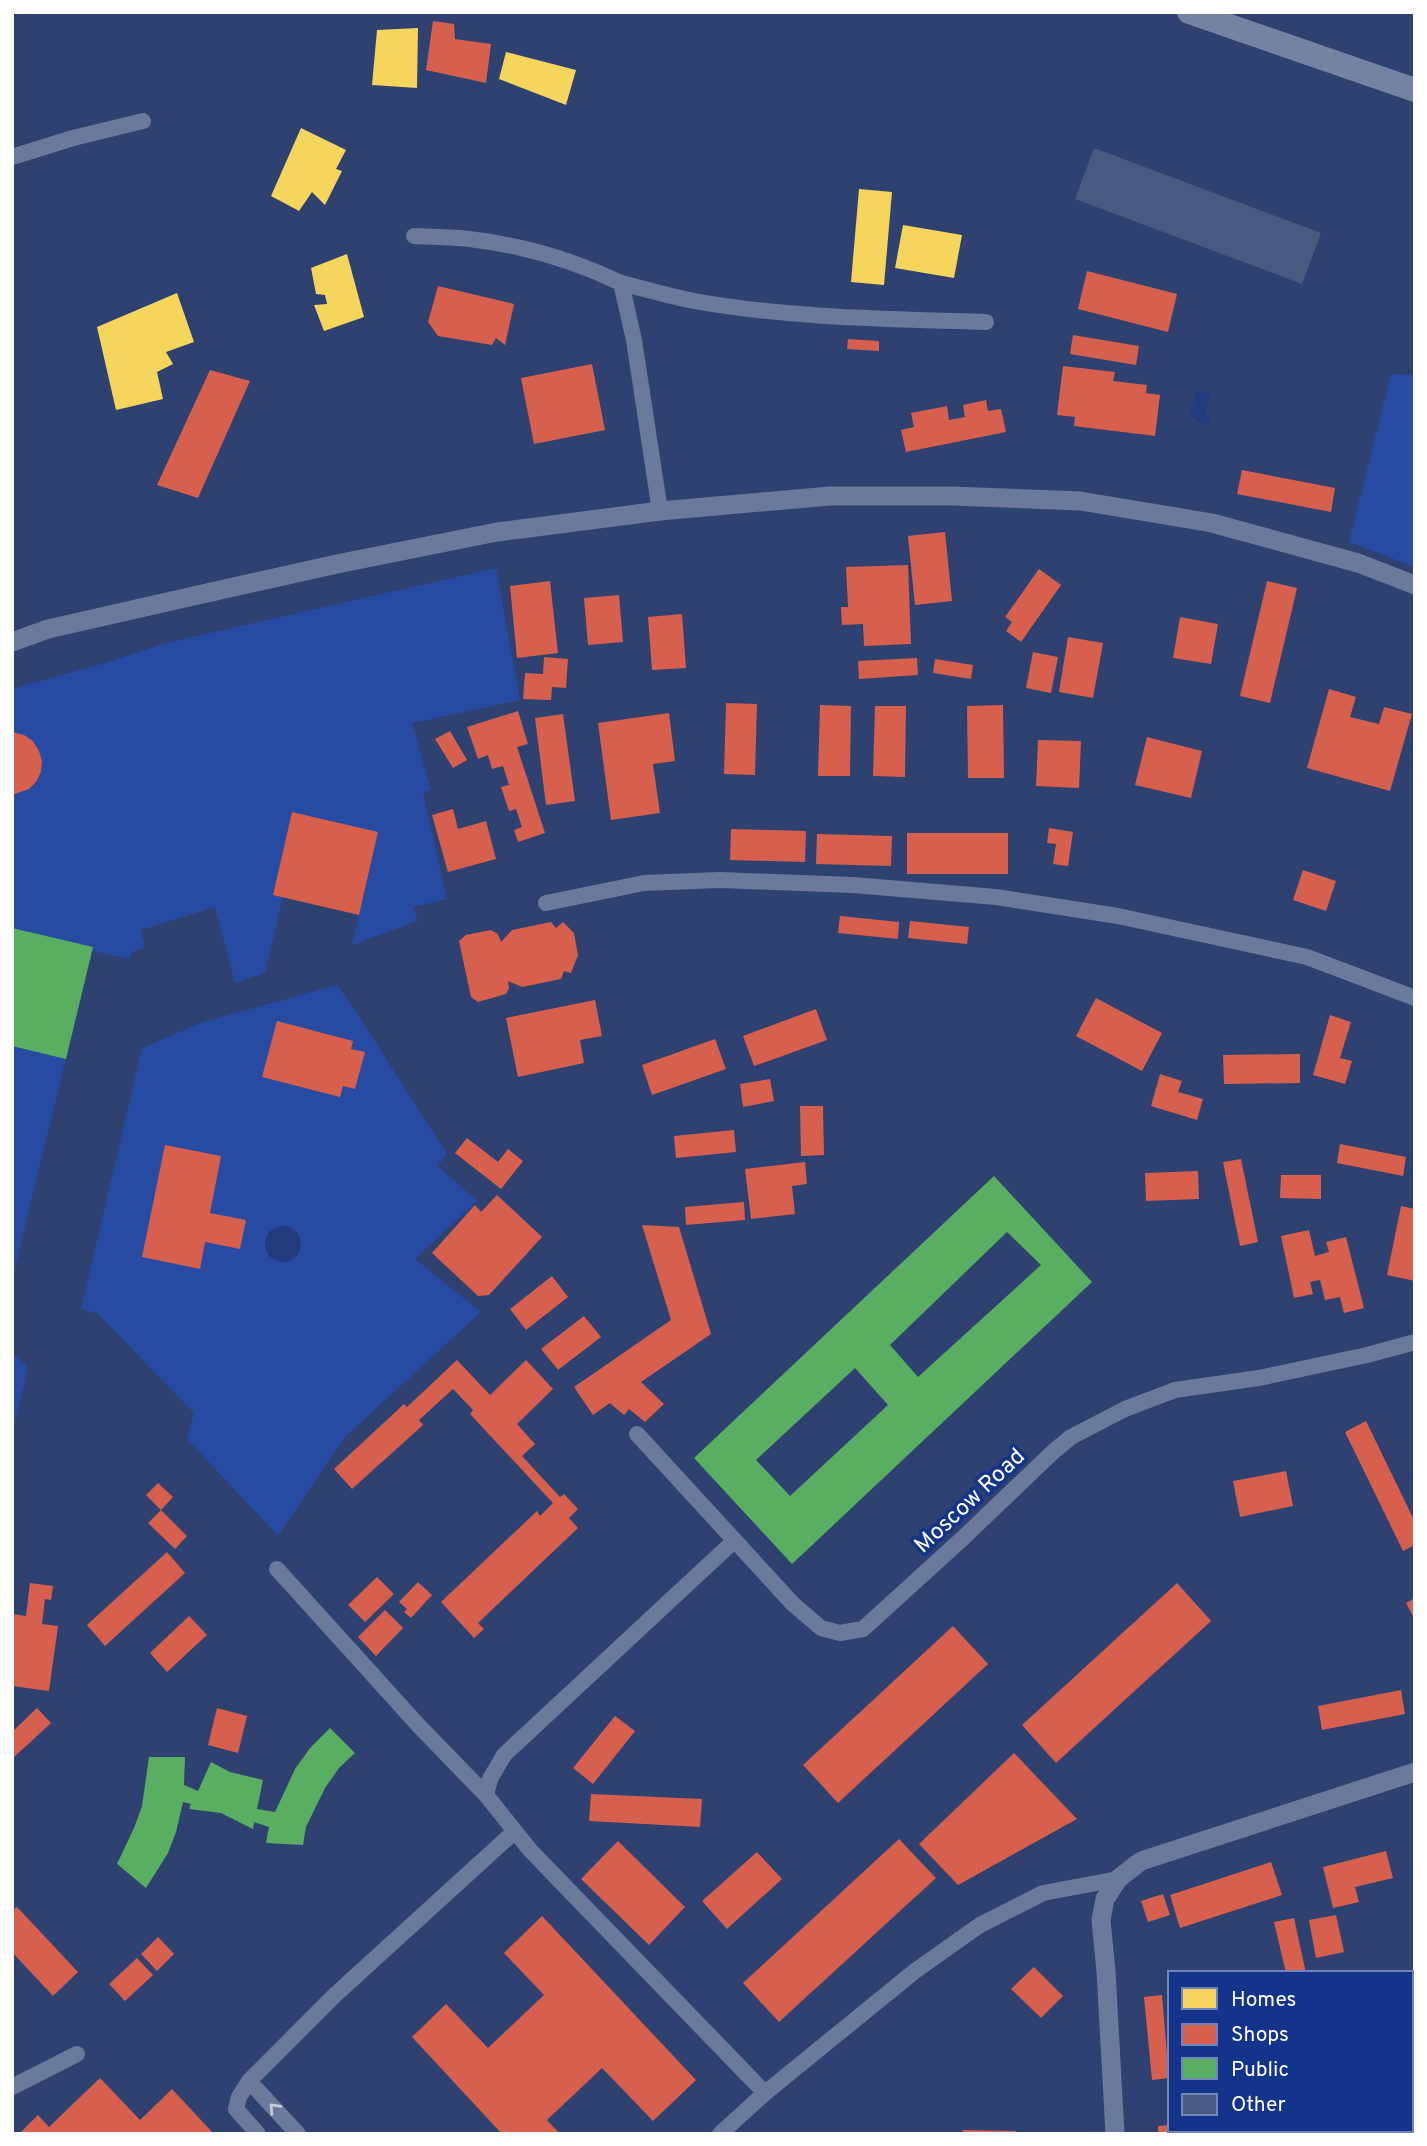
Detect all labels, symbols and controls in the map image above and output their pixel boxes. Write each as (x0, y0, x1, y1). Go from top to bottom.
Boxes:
street label: Moscow Road (909, 1443, 1032, 1561)
legend (1168, 1971, 1413, 2132)
text: Homes (1231, 1987, 1296, 2014)
text: Shops (1231, 2022, 1289, 2049)
text: Public (1231, 2057, 1289, 2084)
text: Other (1231, 2092, 1286, 2119)
one-way arrow (269, 2103, 282, 2116)

